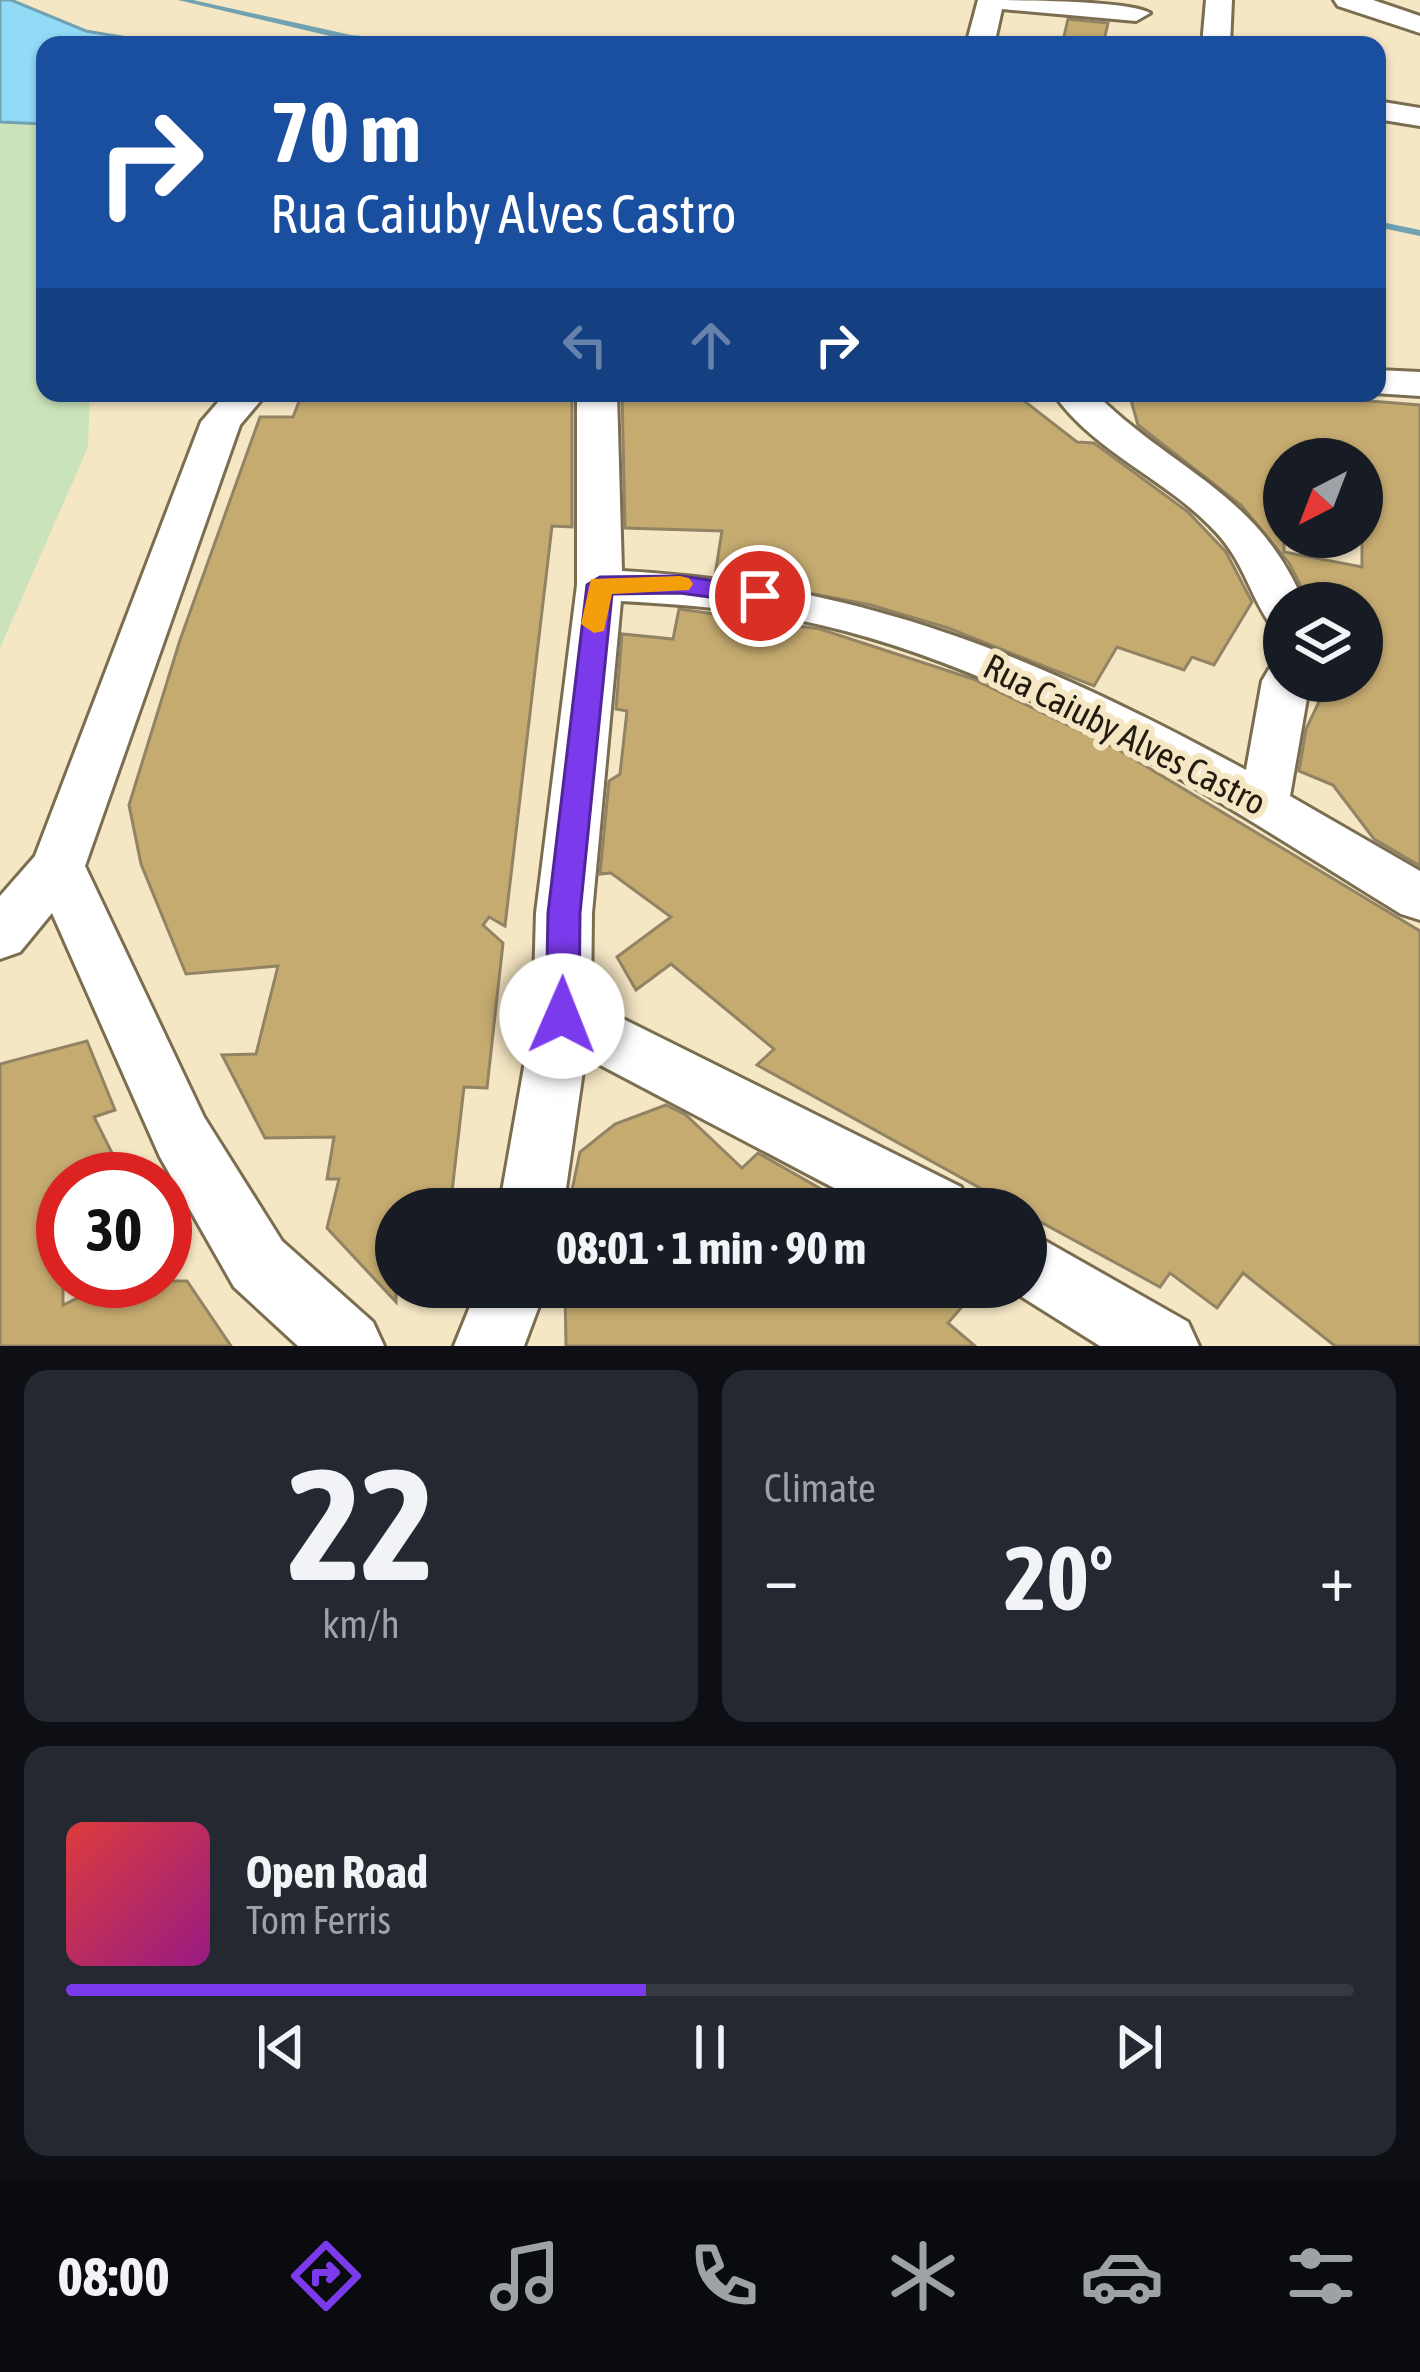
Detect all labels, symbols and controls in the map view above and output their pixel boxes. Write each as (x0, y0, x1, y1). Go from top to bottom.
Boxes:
icon: right (72, 84, 228, 240)
text: 70 m (270, 84, 421, 180)
text: Rua Caiuby Alves Castro (270, 183, 736, 244)
icon: left (552, 312, 618, 378)
icon: ahead (678, 312, 744, 378)
icon: right (804, 312, 870, 378)
north arrow (1263, 438, 1383, 558)
map controls (1263, 438, 1383, 702)
pin (709, 545, 811, 647)
icon: arrive (727, 563, 793, 629)
button: layers (1263, 582, 1383, 702)
street label: Rua Caiuby Alves Castro (977, 645, 1273, 823)
position arrow (499, 953, 625, 1079)
speed limit sign: 30 (36, 1152, 192, 1308)
text: 08:01 · 1 min · 90 m (556, 1222, 866, 1274)
text: 22 (288, 1434, 434, 1613)
text: Climate (764, 1466, 876, 1510)
text: 20° (1004, 1526, 1114, 1629)
text: − (764, 1539, 798, 1615)
text: + (1320, 1539, 1354, 1615)
text: km/h (322, 1602, 400, 1646)
text: Open Road (246, 1846, 428, 1898)
text: Tom Ferris (246, 1898, 391, 1942)
icon: previous (248, 2014, 314, 2080)
icon: pause (677, 2014, 743, 2080)
icon: next (1106, 2014, 1172, 2080)
icon: directions (284, 2234, 368, 2318)
icon: music (483, 2234, 567, 2318)
icon: phone (682, 2234, 766, 2318)
icon: climate (881, 2234, 965, 2318)
icon: car (1080, 2234, 1164, 2318)
icon: filters (1279, 2234, 1363, 2318)
text: 08:00 (57, 2246, 170, 2307)

